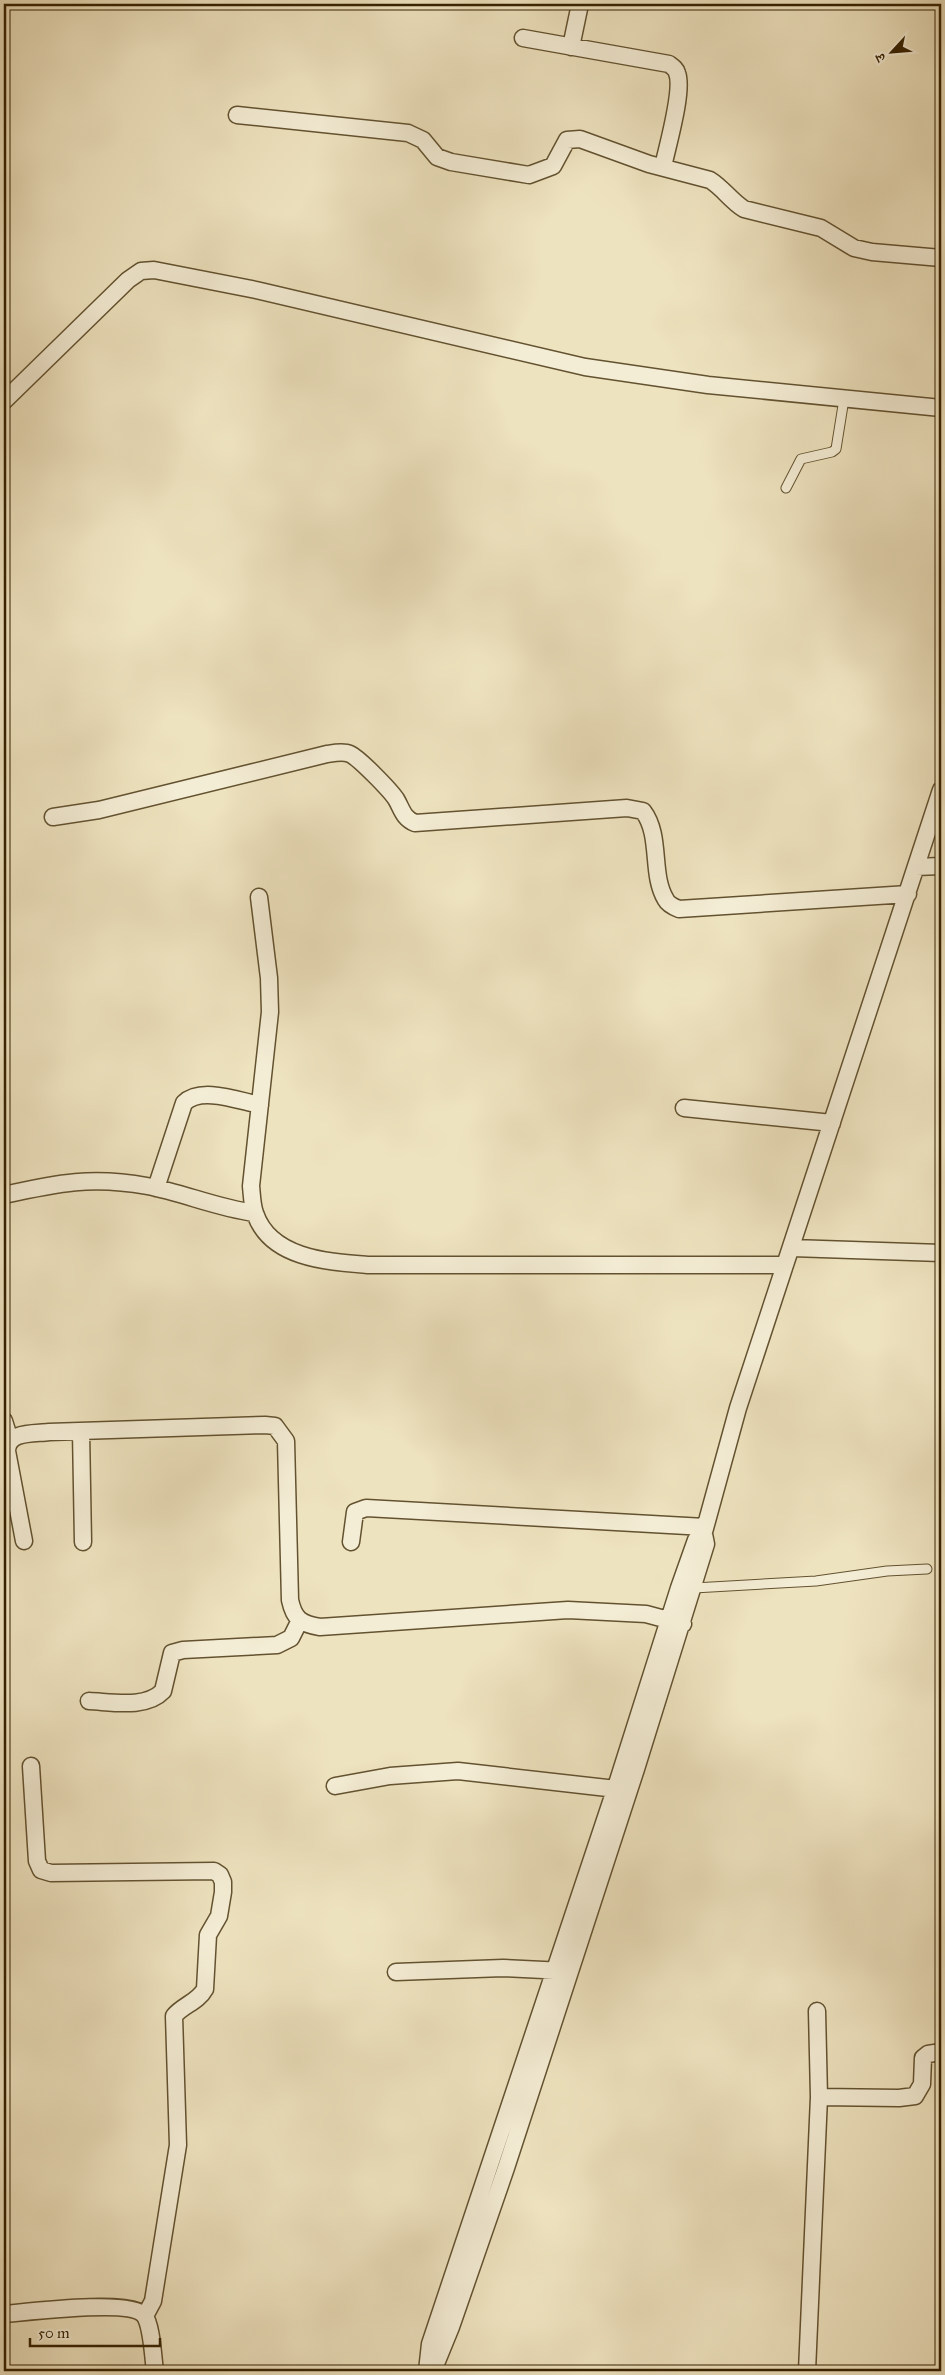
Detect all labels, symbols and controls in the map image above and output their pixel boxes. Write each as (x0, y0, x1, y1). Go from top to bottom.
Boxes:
north arrow (868, 28, 918, 78)
text: उ (871, 50, 890, 65)
scale bar (30, 2315, 160, 2347)
text: 50 m (38, 2324, 70, 2342)

